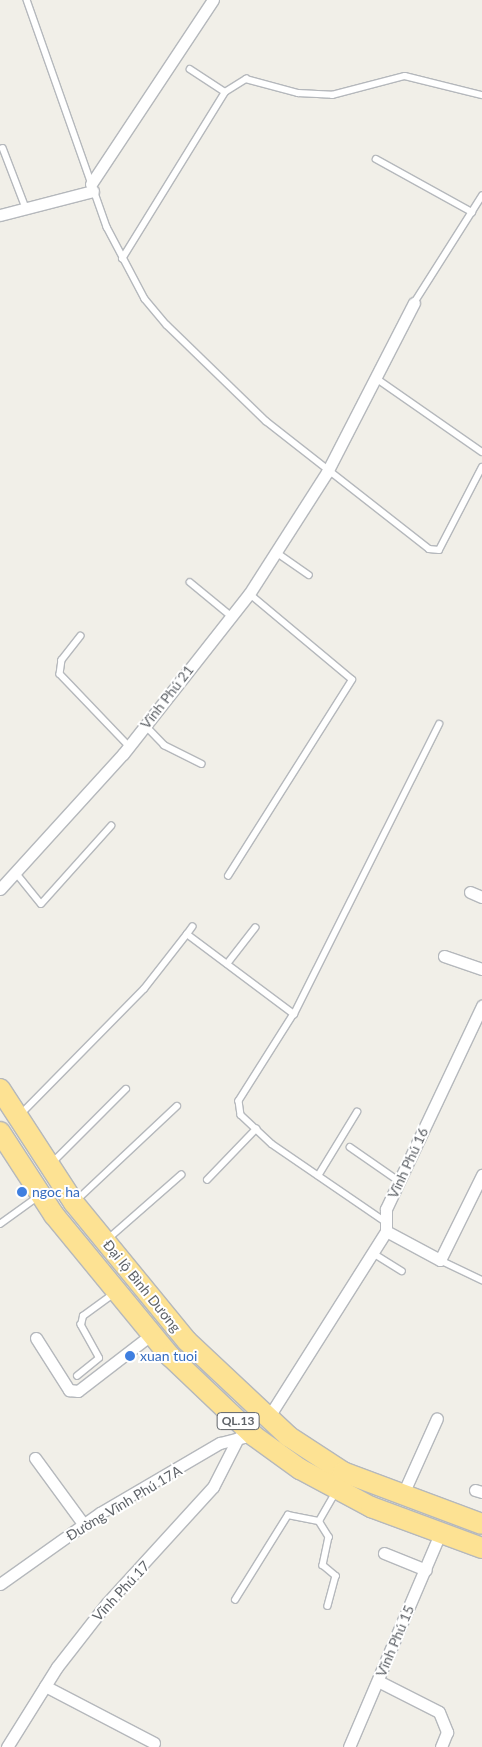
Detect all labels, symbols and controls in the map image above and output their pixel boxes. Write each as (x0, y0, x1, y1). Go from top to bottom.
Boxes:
street label: Vĩnh Phú 21 (137, 662, 197, 732)
street label: Vĩnh Phú 16 (384, 1125, 432, 1201)
place label: ngoc ha (32, 1184, 80, 1200)
marker: ngoc ha (16, 1186, 28, 1198)
street label: Đại lộ Bình Dương (100, 1237, 184, 1335)
place label: xuan tuoi (140, 1348, 197, 1364)
marker: xuan tuoi (124, 1350, 136, 1362)
road number: QL.13 (216, 1412, 260, 1430)
street label: Đường Vĩnh Phú 17A (63, 1462, 185, 1544)
street label: Vĩnh Phú 17 (89, 1557, 153, 1625)
street label: Vĩnh Phú 15 (372, 1603, 418, 1679)

